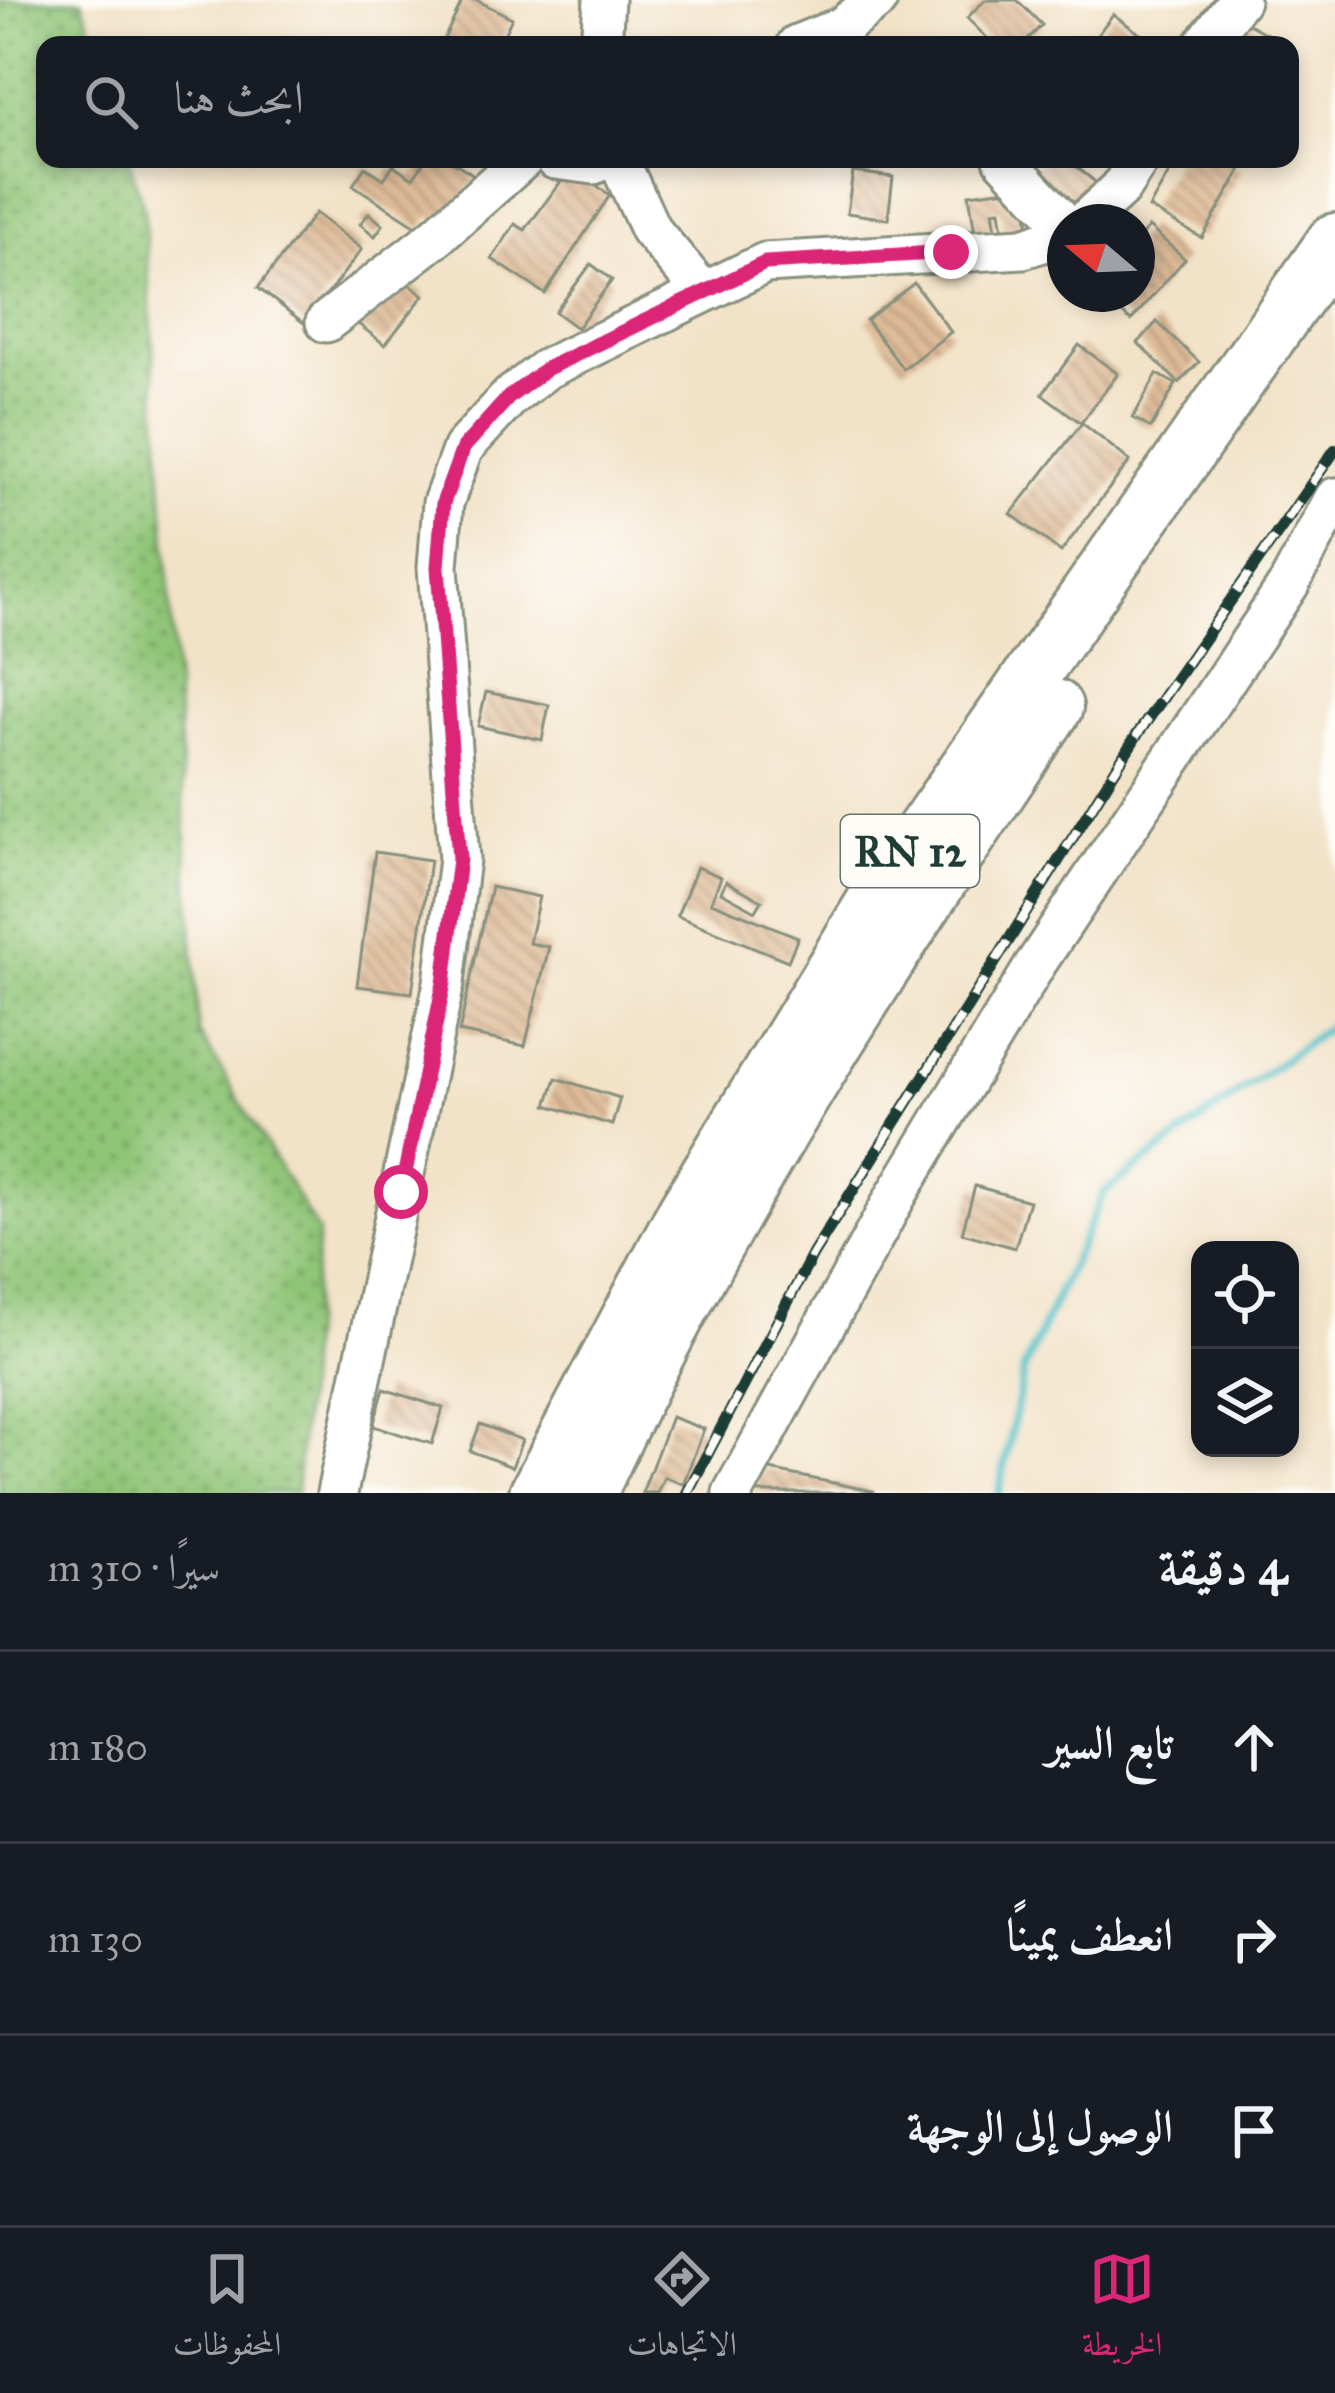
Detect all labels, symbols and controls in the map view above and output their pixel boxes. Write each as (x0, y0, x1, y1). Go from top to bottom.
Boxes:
search box (36, 36, 1299, 168)
icon: search (78, 69, 144, 135)
text: ابحث هنا (174, 70, 304, 125)
north arrow (1047, 204, 1155, 312)
route end (924, 225, 978, 279)
road number: RN 12 (841, 815, 979, 887)
route start (374, 1165, 428, 1219)
map controls (1191, 1241, 1299, 1457)
button: locate (1191, 1241, 1299, 1349)
button: layers (1191, 1349, 1299, 1457)
text: 4 دقيقة (1159, 1536, 1287, 1598)
text: سيرًا · 310 m (48, 1544, 220, 1592)
icon: ahead (1221, 1714, 1287, 1780)
text: تابع السير (1046, 1715, 1173, 1770)
text: 180 m (48, 1723, 148, 1771)
icon: right (1221, 1906, 1287, 1972)
text: انعطف يمينًا (1007, 1907, 1173, 1962)
text: 130 m (48, 1915, 143, 1963)
icon: arrive (1221, 2098, 1287, 2164)
text: الوصول إلى الوجهة (907, 2099, 1173, 2154)
tab: المحفوظات (173, 2246, 281, 2376)
tab: الاتجاهات (627, 2246, 737, 2376)
tab: الخريطة (1082, 2246, 1162, 2376)

